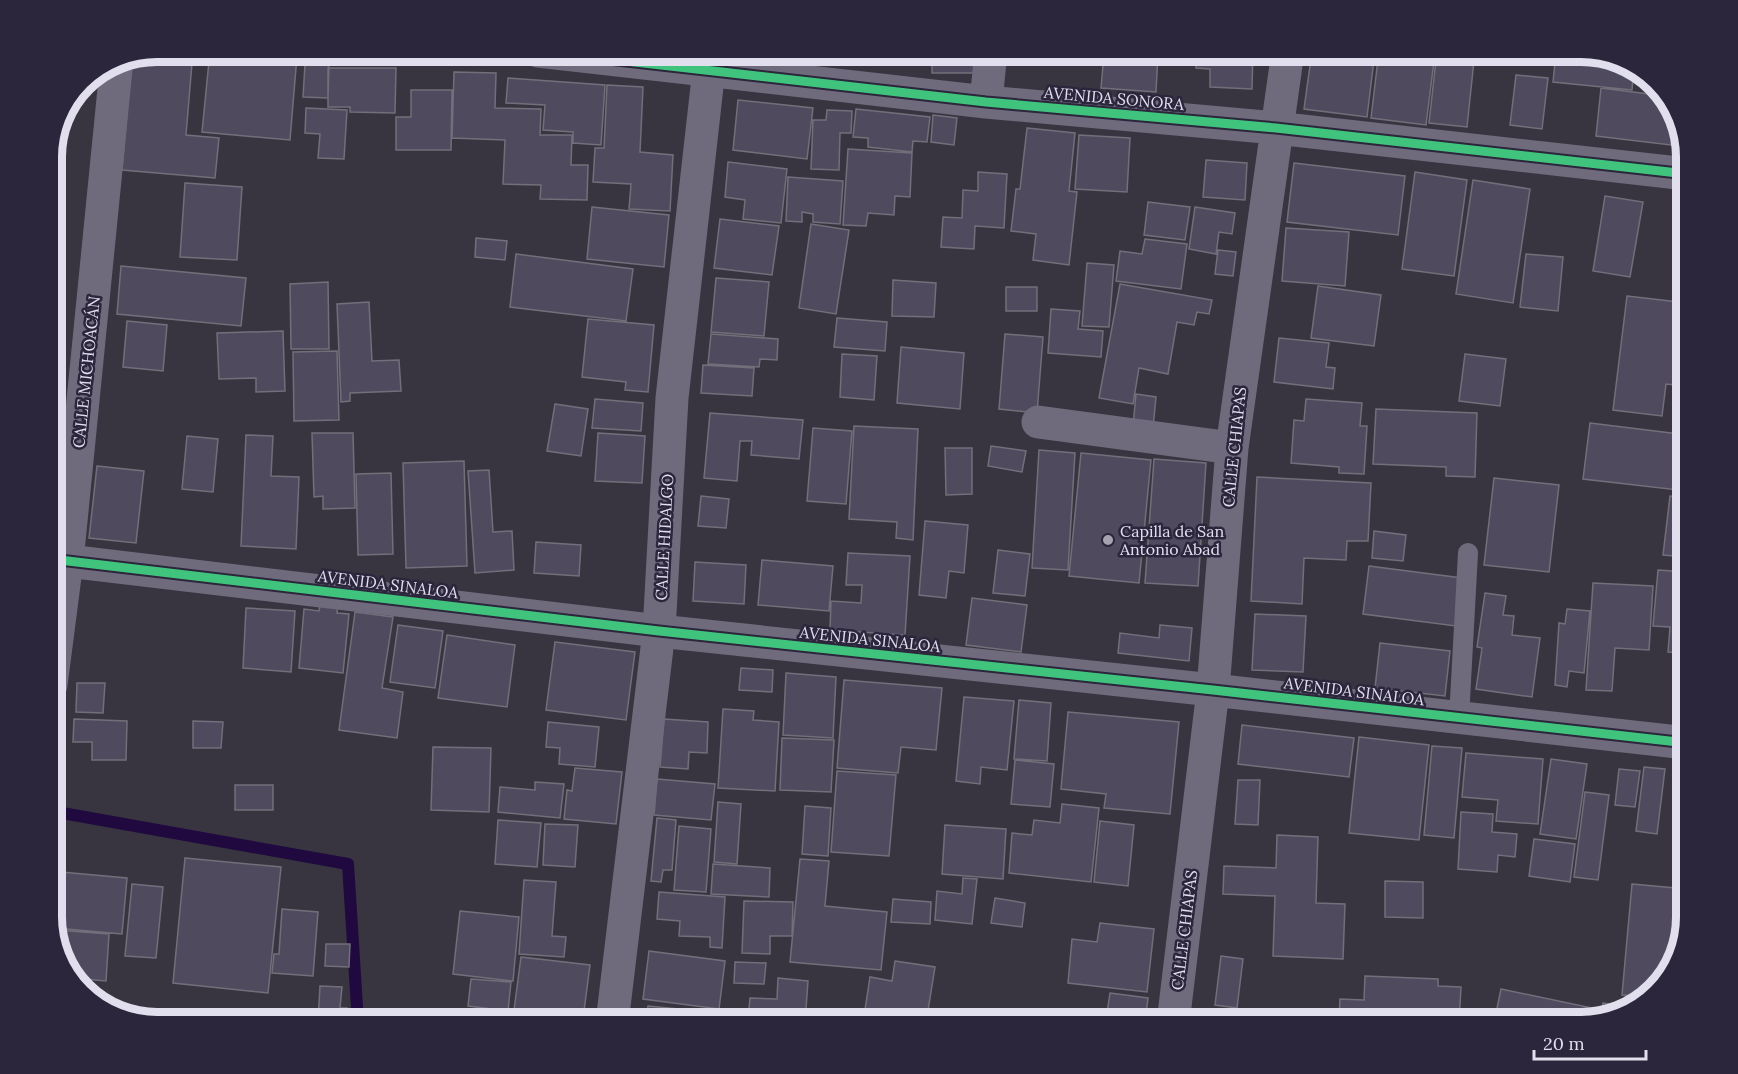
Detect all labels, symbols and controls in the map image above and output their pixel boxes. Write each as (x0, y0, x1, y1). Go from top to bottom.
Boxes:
street label: AVENIDA SONORA (1042, 82, 1186, 114)
street label: CALLE MICHOACÁN (68, 295, 104, 449)
street label: CALLE CHIAPAS (1218, 386, 1250, 508)
street label: CALLE HIDALGO (651, 473, 677, 601)
place label: Capilla de San Antonio Abad (1119, 521, 1224, 559)
marker: Capilla de San Antonio Abad (1101, 533, 1115, 547)
street label: AVENIDA SINALOA (316, 565, 460, 603)
street label: AVENIDA SINALOA (798, 622, 942, 656)
street label: AVENIDA SINALOA (1282, 672, 1426, 710)
street label: CALLE CHIAPAS (1167, 869, 1201, 991)
scale bar (1534, 1023, 1646, 1061)
text: 20 m (1543, 1032, 1585, 1055)

